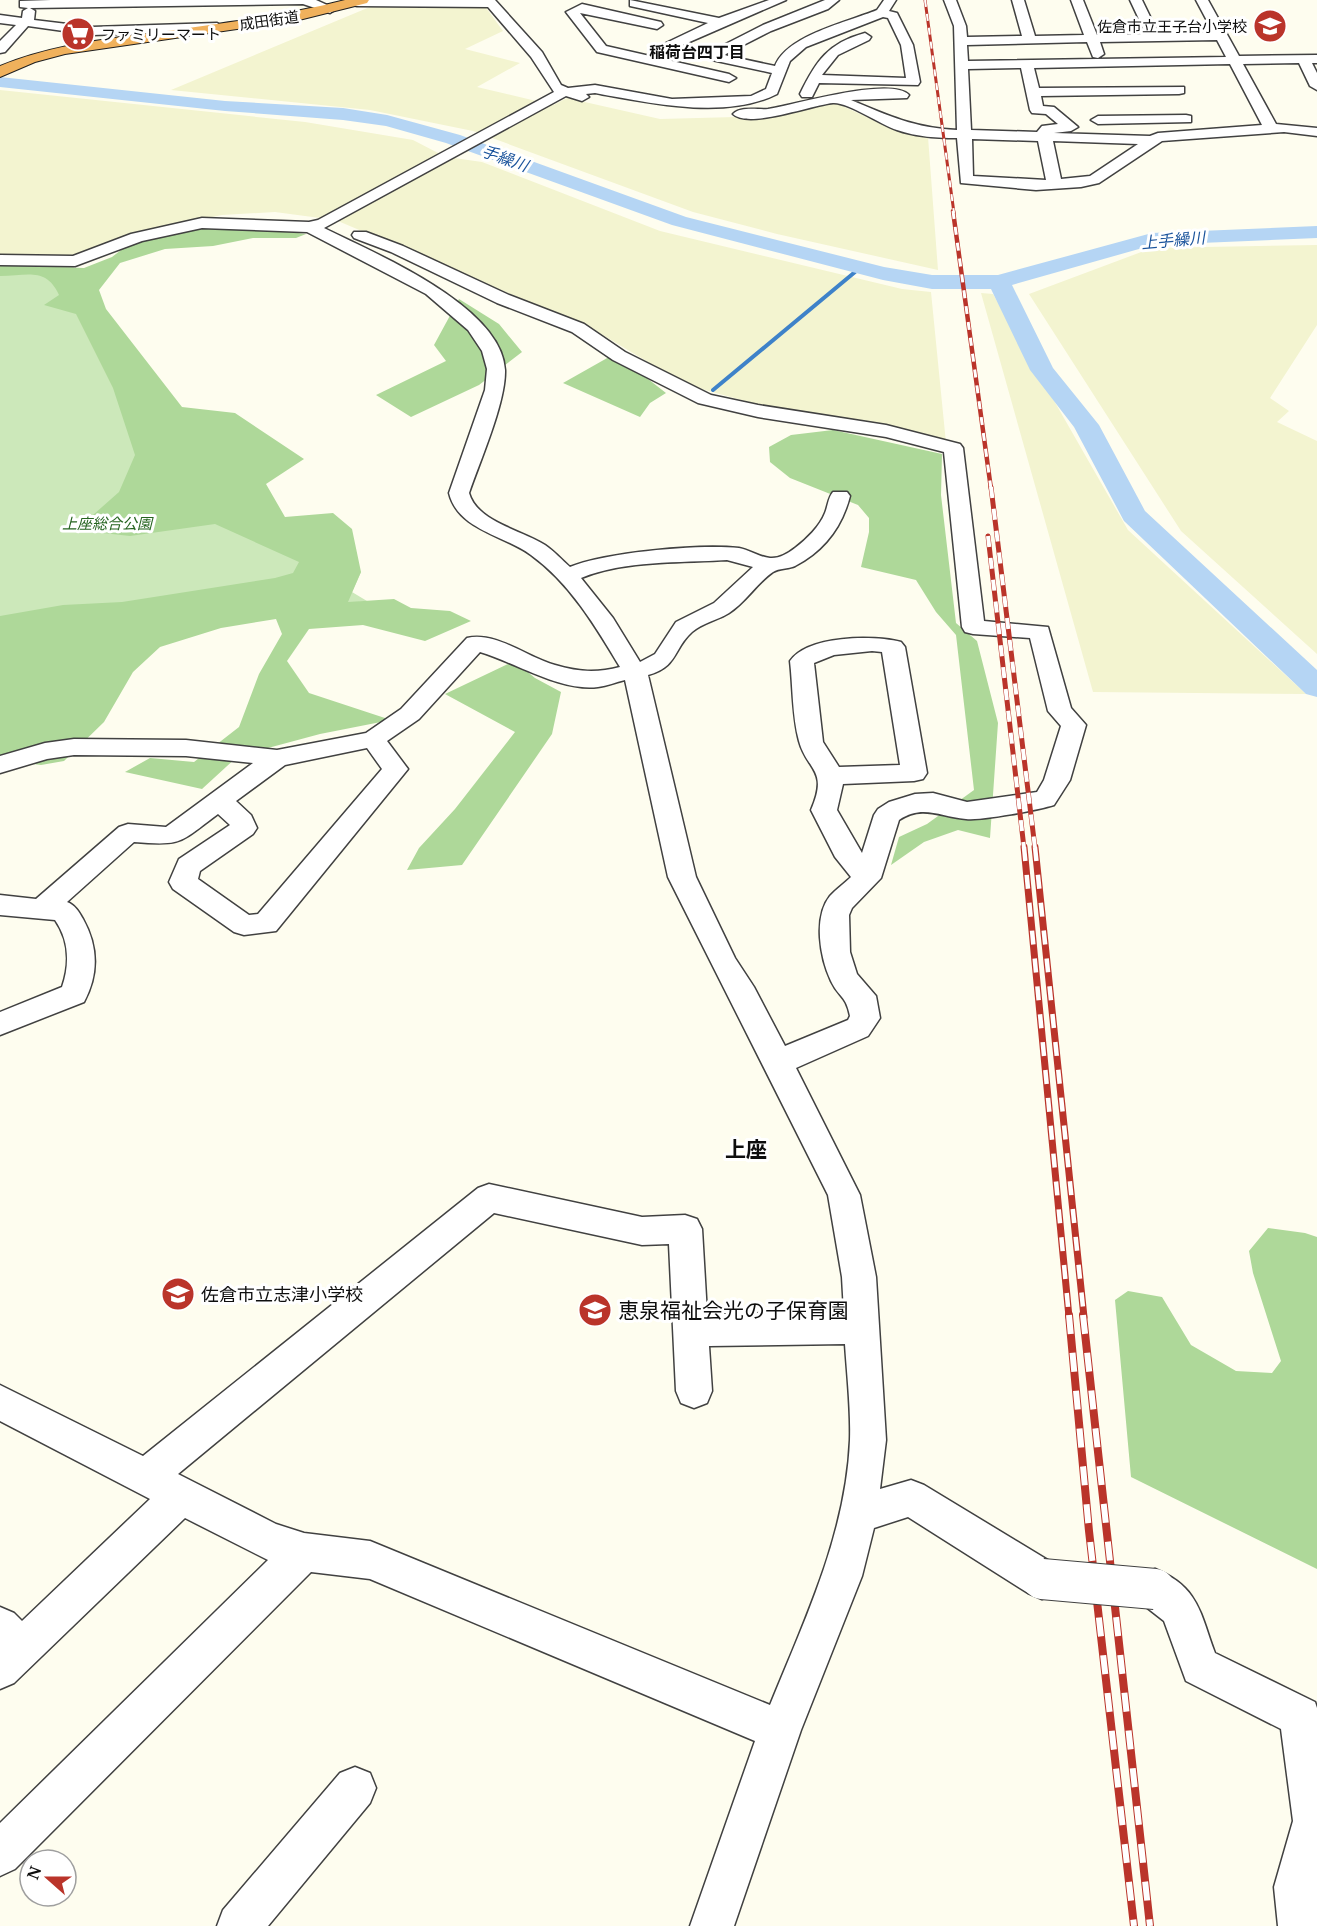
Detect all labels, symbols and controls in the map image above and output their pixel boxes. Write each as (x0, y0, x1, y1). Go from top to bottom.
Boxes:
street label: 成田街道 (238, 6, 300, 34)
school or university icon: 佐倉市立王子台小学校 (1252, 8, 1288, 44)
supermarket icon: ファミリーマート (60, 16, 96, 52)
place label: 佐倉市立王子台小学校 (1097, 16, 1247, 36)
place label: ファミリーマート (101, 24, 221, 44)
district label: 稲荷台四丁目 (649, 41, 745, 63)
water label: 手繰川 (479, 139, 533, 177)
water label: 上手繰川 (1140, 226, 1208, 254)
park label: 上座総合公園 (62, 513, 154, 533)
district label: 上座 (725, 1135, 767, 1163)
school or university icon: 佐倉市立志津小学校 (160, 1276, 196, 1312)
place label: 佐倉市立志津小学校 (201, 1282, 363, 1306)
school or university icon: 恵泉福祉会光の子保育園 (577, 1292, 613, 1328)
place label: 恵泉福祉会光の子保育園 (618, 1296, 849, 1324)
north arrow (18, 1848, 78, 1908)
text: N (21, 1862, 47, 1882)

